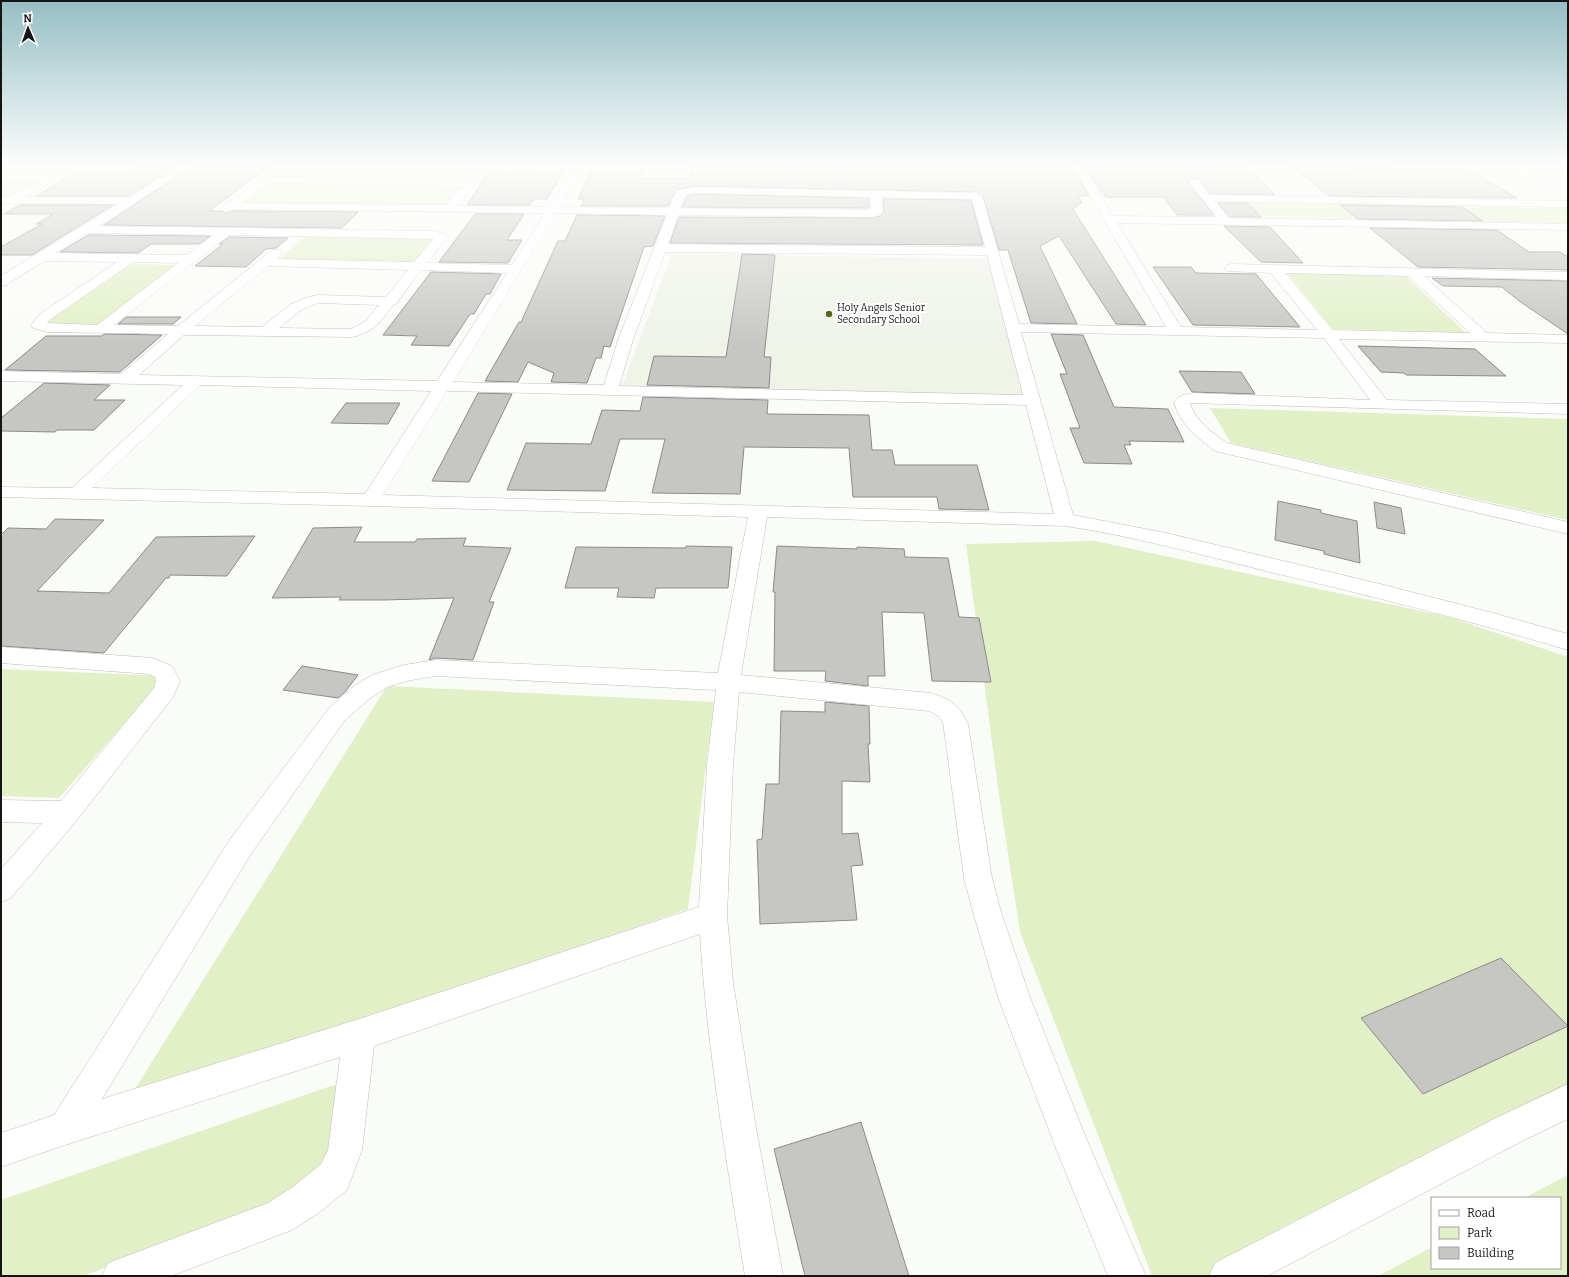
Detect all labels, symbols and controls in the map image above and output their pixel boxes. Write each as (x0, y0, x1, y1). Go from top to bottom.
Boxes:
north arrow (8, 8, 48, 48)
text: N (23, 12, 33, 25)
place label: Holy Angels Senior Secondary School (837, 302, 926, 326)
marker: Holy Angels Senior Secondary School (824, 309, 834, 319)
legend (1431, 1197, 1561, 1269)
text: Road (1467, 1206, 1495, 1220)
text: Park (1467, 1226, 1493, 1240)
text: Building (1467, 1246, 1514, 1260)

